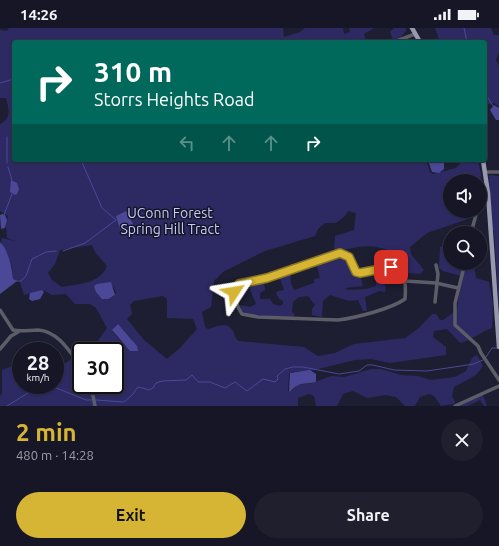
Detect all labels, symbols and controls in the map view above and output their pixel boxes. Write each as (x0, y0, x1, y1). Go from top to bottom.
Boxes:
text: 14:26 (20, 6, 58, 23)
icon: right (28, 56, 80, 108)
text: 310 m (94, 56, 172, 87)
text: Storrs Heights Road (94, 89, 255, 109)
icon: left (176, 132, 198, 154)
icon: ahead (218, 132, 240, 154)
icon: ahead (260, 132, 282, 154)
icon: right (302, 132, 324, 154)
map controls (443, 174, 487, 270)
button: sound (443, 174, 487, 218)
park label: UConn Forest Spring Hill Tract (121, 205, 220, 237)
button: search (443, 226, 487, 270)
pin (374, 250, 408, 284)
icon: arrive (380, 256, 402, 278)
position arrow (213, 271, 255, 313)
speed limit sign: 30 (72, 342, 124, 394)
text: 28 (27, 351, 49, 374)
text: km/h (26, 372, 50, 383)
text: 2 min (16, 419, 77, 446)
button: close (441, 419, 483, 461)
text: 480 m · 14:28 (16, 448, 94, 462)
button: Exit (16, 492, 246, 538)
button: Share (254, 492, 483, 538)

